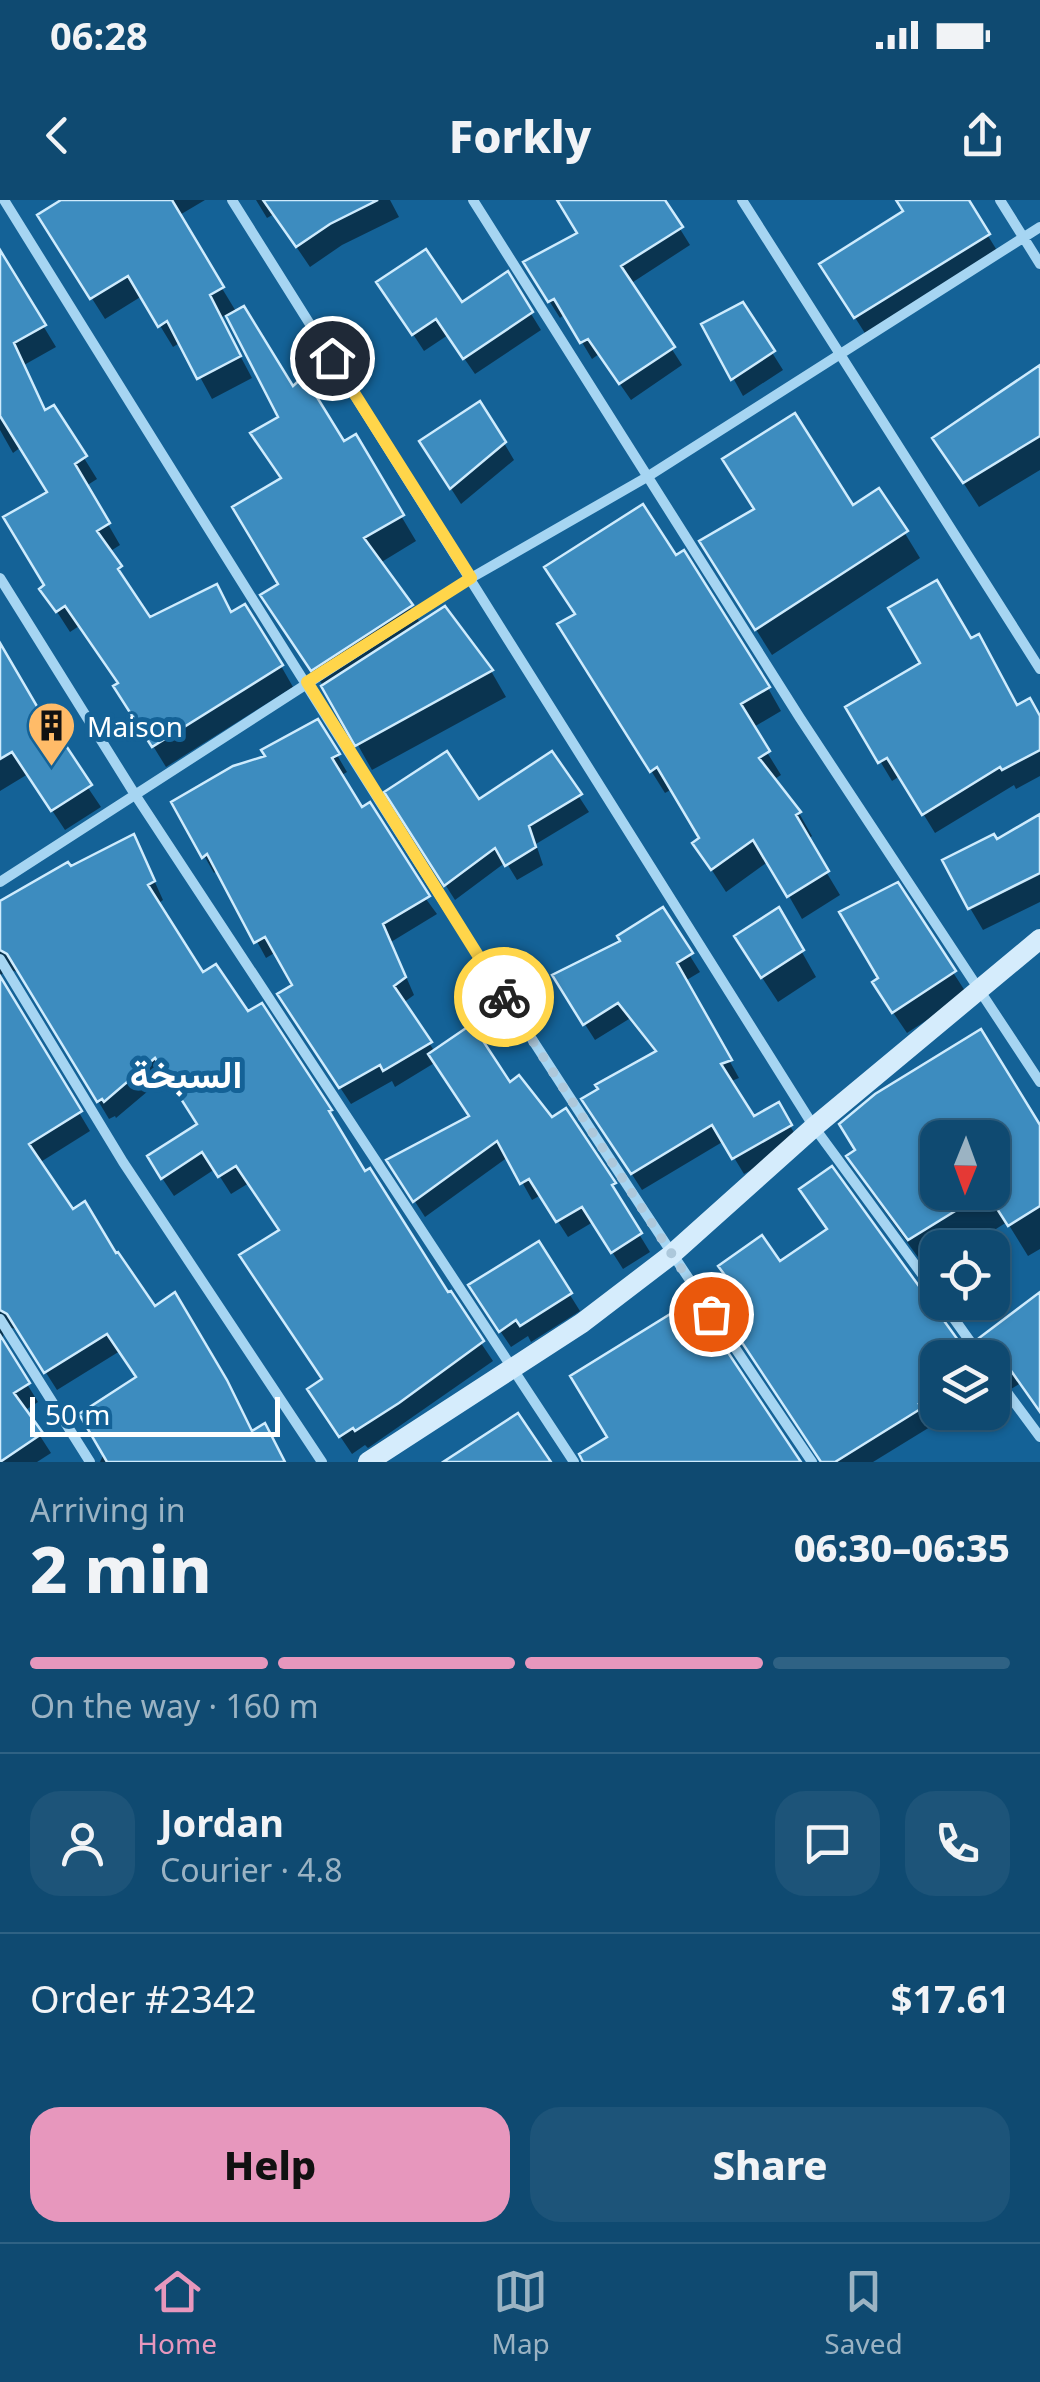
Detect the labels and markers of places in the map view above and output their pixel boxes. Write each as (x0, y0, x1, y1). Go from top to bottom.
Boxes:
pin (290, 316, 375, 401)
building icon: Maison (26, 700, 78, 768)
place label: Maison (87, 707, 183, 745)
pin (669, 1272, 754, 1357)

